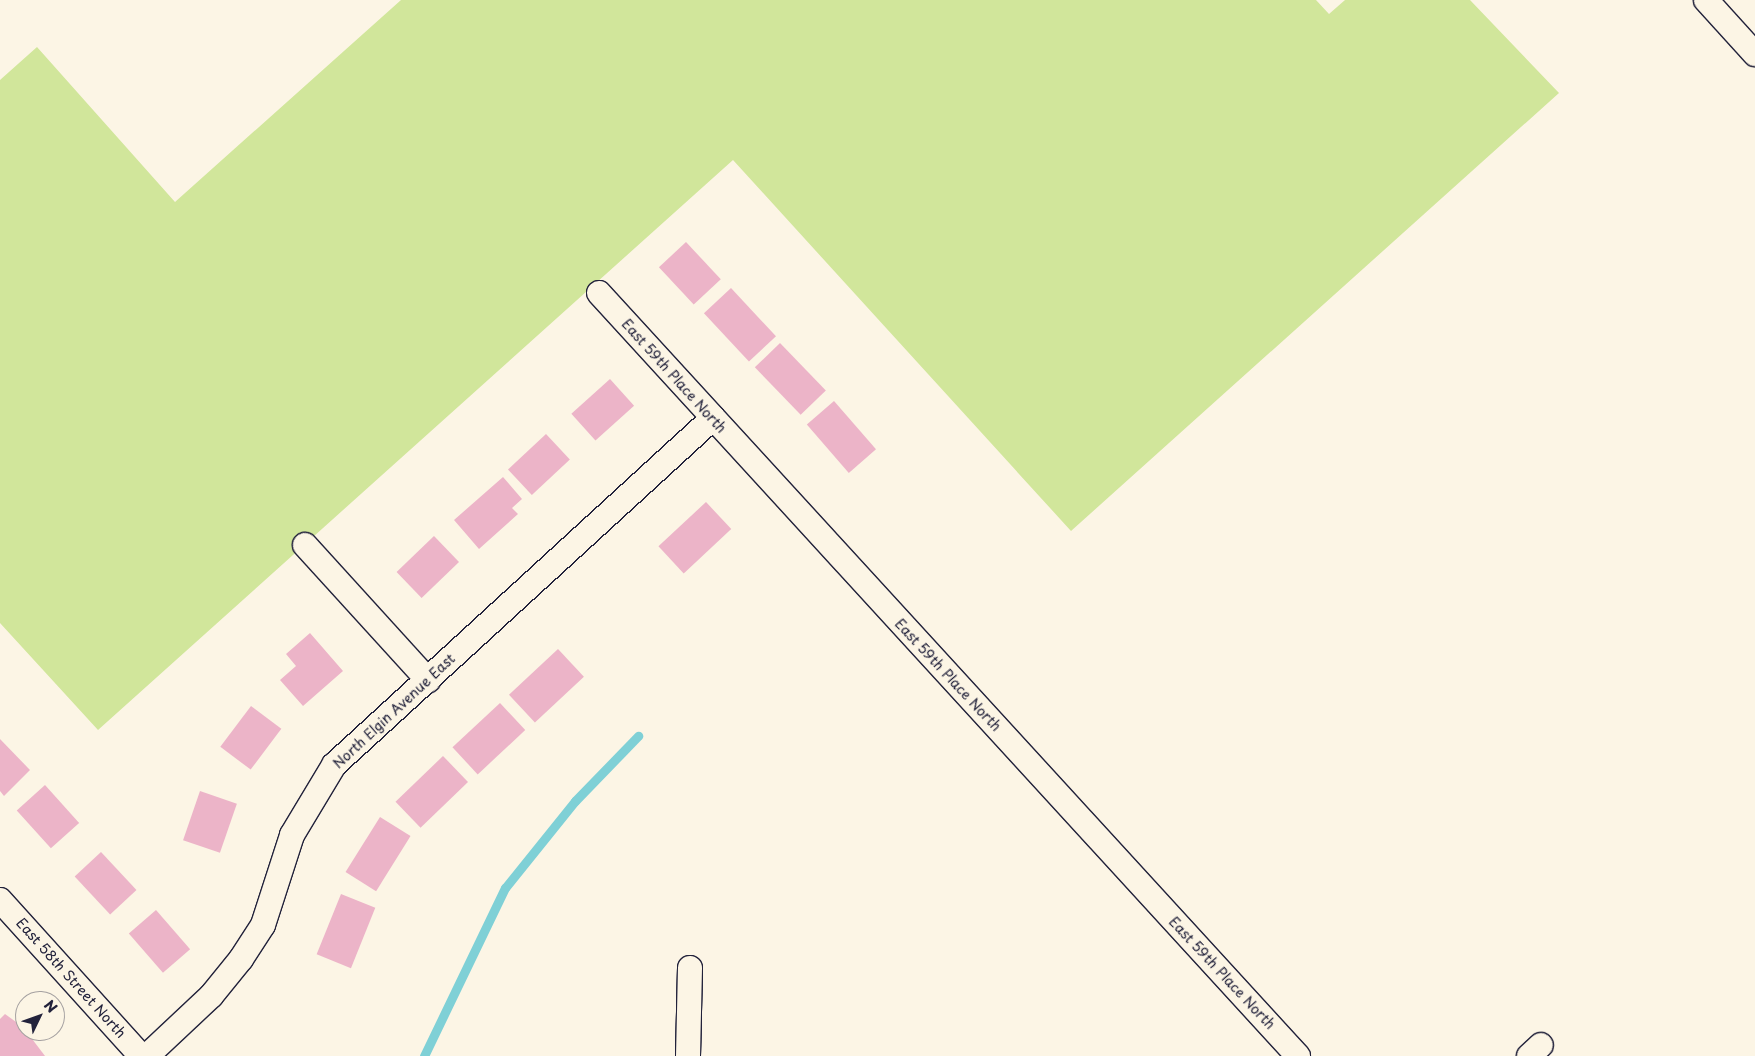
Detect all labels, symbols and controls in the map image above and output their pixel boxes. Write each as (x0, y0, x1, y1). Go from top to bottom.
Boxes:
street label: East 59th Place North (618, 315, 730, 437)
street label: East 59th Place North (891, 615, 1005, 735)
street label: North Elgin Avenue East (329, 650, 459, 772)
street label: East 59th Place North (1165, 913, 1279, 1033)
street label: East 58th Street North (13, 915, 129, 1041)
north arrow (15, 991, 65, 1041)

